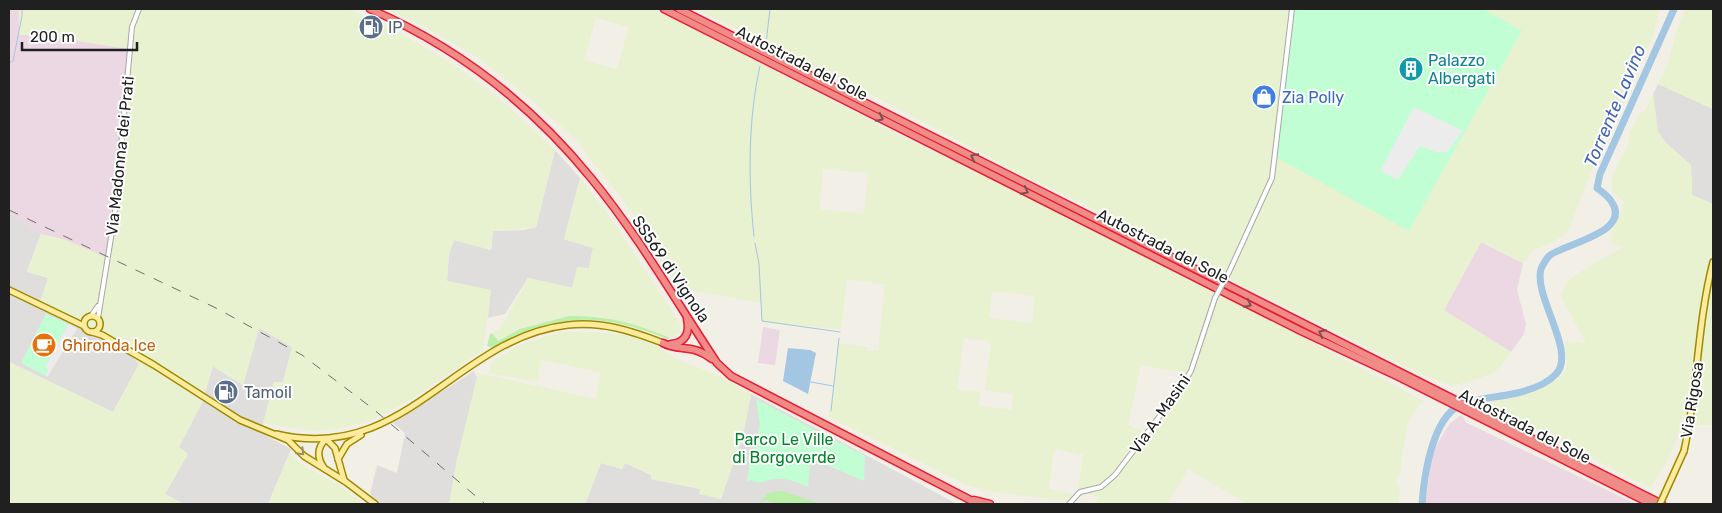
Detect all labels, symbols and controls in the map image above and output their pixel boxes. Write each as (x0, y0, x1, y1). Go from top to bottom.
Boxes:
fuel station icon: IP (358, 14, 384, 40)
place label: IP (388, 18, 403, 37)
scale bar (22, 20, 138, 52)
street label: Autostrada del Sole (733, 22, 871, 104)
text: 200 m (30, 28, 75, 46)
water label: Torrente Lavino (1579, 41, 1651, 171)
place label: Palazzo Albergati (1428, 51, 1495, 88)
building icon: Palazzo Albergati (1398, 56, 1424, 82)
street label: Via Madonna dei Prati (102, 75, 138, 237)
shop icon: Zia Polly (1251, 84, 1277, 110)
place label: Zia Polly (1282, 88, 1344, 107)
one-way arrow (874, 112, 883, 122)
one-way arrow (970, 153, 979, 163)
one-way arrow (1019, 185, 1028, 195)
street label: Autostrada del Sole (1094, 205, 1232, 287)
street label: SS569 di Vignola (628, 212, 714, 326)
one-way arrow (1242, 298, 1251, 308)
one-way arrow (1319, 329, 1328, 339)
cafe icon: Ghironda Ice (31, 332, 57, 358)
place label: Ghironda Ice (62, 336, 156, 355)
street label: Via Rigosa (1677, 360, 1707, 440)
street label: Via A. Masini (1126, 371, 1194, 457)
fuel station icon: Tamoil (213, 379, 239, 405)
place label: Tamoil (244, 383, 292, 402)
street label: Autostrada del Sole (1456, 385, 1594, 467)
park label: Parco Le Ville di Borgoverde (732, 430, 836, 467)
one-way arrow (295, 447, 304, 456)

